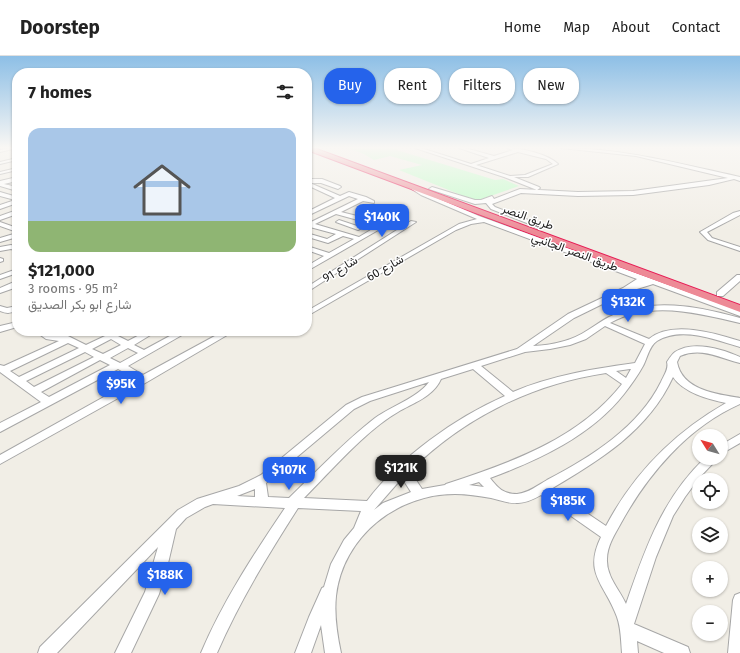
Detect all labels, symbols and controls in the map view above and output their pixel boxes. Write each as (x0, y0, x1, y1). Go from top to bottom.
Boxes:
text: Doorstep (20, 16, 100, 39)
text: Home (504, 19, 541, 36)
text: Map (563, 19, 590, 36)
text: About (612, 19, 650, 36)
text: Contact (672, 19, 720, 36)
chip: Buy (324, 68, 376, 104)
chip: Rent (384, 68, 441, 104)
chip: Filters (449, 68, 515, 104)
chip: New (523, 68, 579, 104)
icon: filters (274, 81, 296, 103)
text: 7 homes (28, 82, 92, 103)
icon: home (126, 154, 198, 226)
street label: طريق النصر (499, 201, 556, 234)
pin: $140K (354, 204, 410, 238)
text: $140K (364, 209, 400, 224)
street label: طريق النصر الجانبي (529, 230, 620, 277)
street label: شارع 60 (364, 252, 407, 286)
street label: شارع 91 (320, 253, 361, 287)
text: $121,000 (28, 260, 95, 281)
text: 3 rooms · 95 m² (28, 281, 118, 296)
pin: $132K (600, 289, 656, 323)
text: $132K (611, 294, 645, 309)
text: شارع ابو بكر الصديق (28, 297, 132, 312)
pin: $95K (97, 371, 145, 405)
text: $95K (106, 376, 136, 391)
north arrow (692, 429, 728, 465)
map controls (692, 429, 728, 641)
pin: $121K (373, 455, 429, 489)
pin: $107K (261, 457, 317, 491)
text: $121K (384, 460, 418, 475)
text: $107K (272, 462, 306, 477)
button: locate (692, 473, 728, 509)
pin: $185K (540, 488, 596, 522)
text: $185K (550, 493, 586, 508)
button: layers (692, 517, 728, 553)
button: + (692, 561, 728, 597)
pin: $188K (137, 562, 193, 596)
text: $188K (147, 567, 183, 582)
button: − (692, 605, 728, 641)

